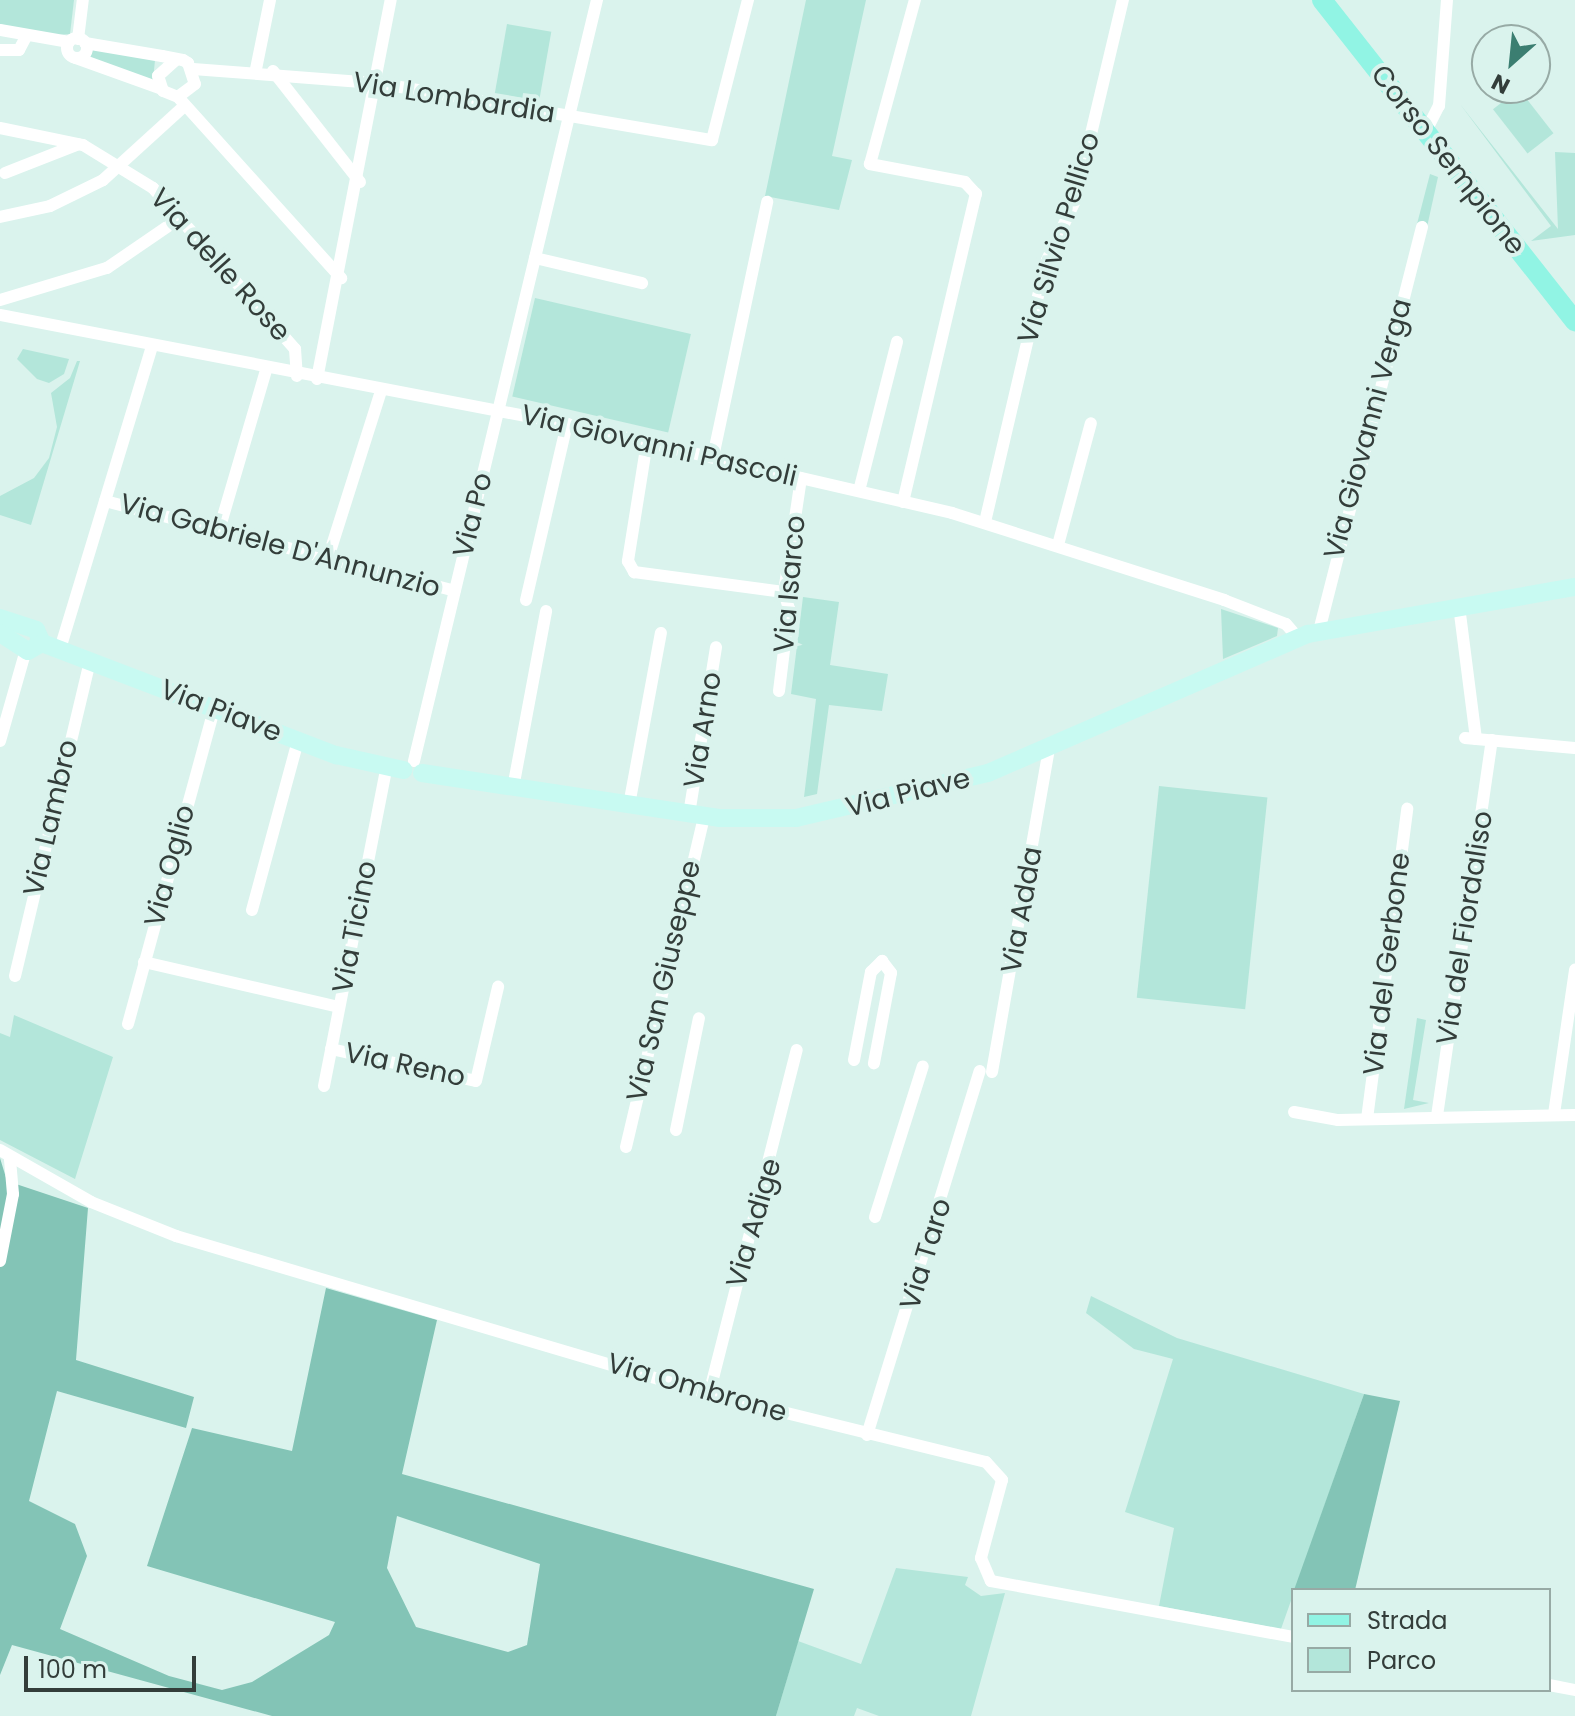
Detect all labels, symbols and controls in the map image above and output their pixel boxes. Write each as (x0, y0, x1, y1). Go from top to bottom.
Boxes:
north arrow (1471, 24, 1551, 104)
street label: Corso Sempione (1363, 58, 1533, 262)
street label: Via Lombardia (351, 65, 557, 131)
text: N (1486, 66, 1515, 102)
street label: Via Silvio Pellico (1011, 128, 1107, 348)
street label: Via delle Rose (143, 182, 297, 348)
street label: Via Giovanni Verga (1317, 295, 1419, 563)
street label: Via Giovanni Pascoli (518, 398, 800, 494)
street label: Via Po (446, 469, 500, 561)
street label: Via Gabriele D'Annunzio (116, 487, 444, 605)
street label: Via Isarco (767, 514, 813, 654)
street label: Via Arno (677, 669, 729, 791)
street label: Via Piave (156, 673, 286, 749)
street label: Via Lambro (17, 737, 85, 899)
street label: Via Piave (842, 761, 974, 825)
street label: Via Oglio (138, 801, 202, 931)
street label: Via del Fiordaliso (1430, 809, 1500, 1047)
street label: Via Adda (994, 844, 1050, 976)
street label: Via del Gerbone (1357, 850, 1417, 1078)
street label: Via San Giuseppe (620, 857, 708, 1105)
street label: Via Ticino (326, 858, 384, 996)
street label: Via Reno (342, 1036, 468, 1094)
street label: Via Adige (719, 1154, 789, 1292)
street label: Via Taro (893, 1194, 959, 1314)
street label: Via Ombrone (603, 1346, 791, 1430)
legend (1291, 1588, 1551, 1692)
text: Strada (1367, 1604, 1447, 1637)
scale bar (28, 1640, 200, 1690)
text: Parco (1367, 1644, 1436, 1677)
text: 100 m (38, 1653, 107, 1686)

